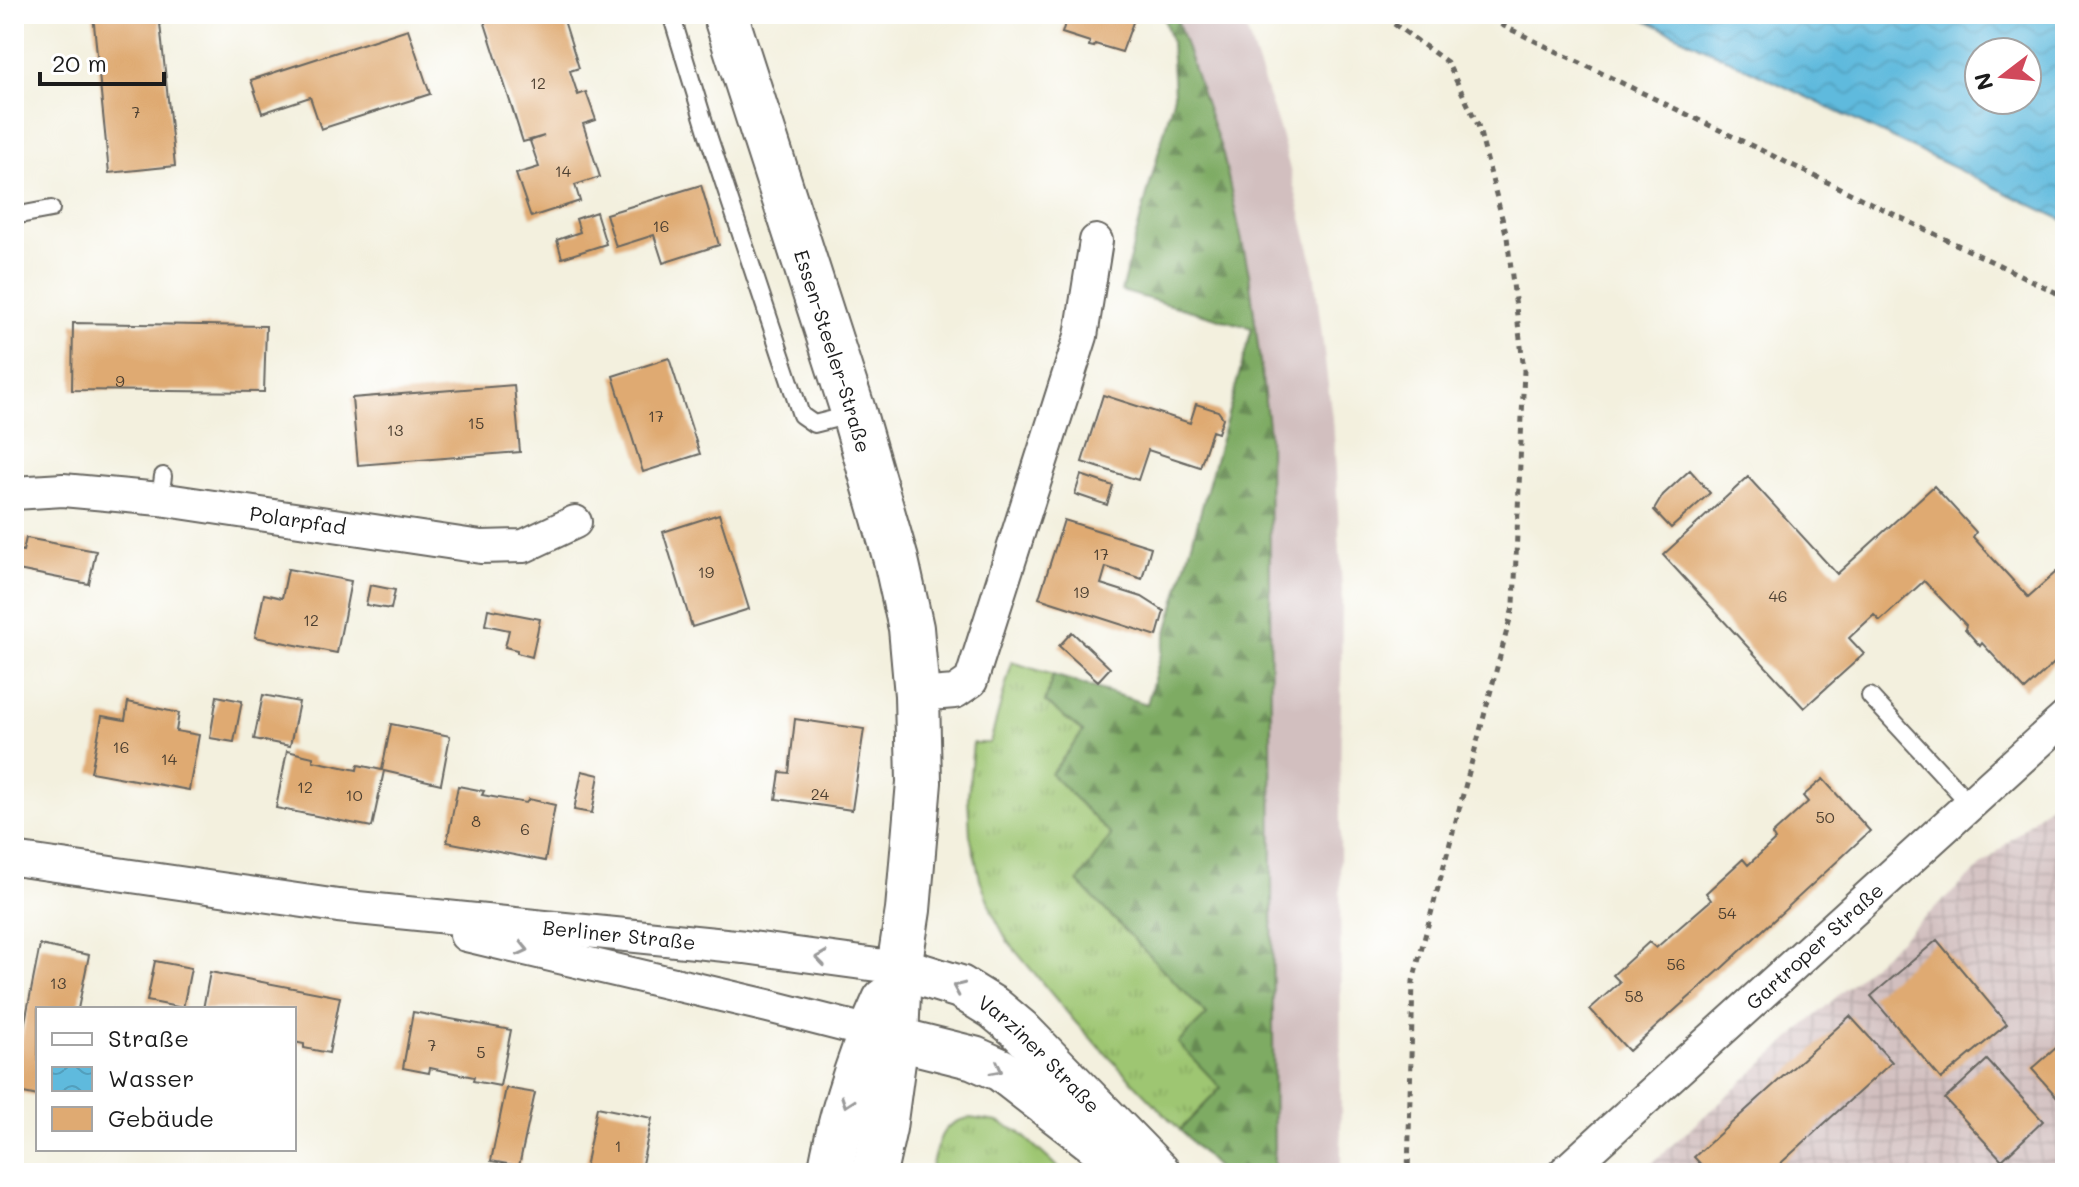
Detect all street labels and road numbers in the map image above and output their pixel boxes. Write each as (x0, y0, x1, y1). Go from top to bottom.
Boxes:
street label: Essen-Steeler-Straße (789, 246, 877, 455)
street label: Polarpfad (248, 500, 348, 540)
street label: Gartroper Straße (1740, 877, 1888, 1015)
street label: Berliner Straße (541, 914, 697, 955)
street label: Varziner Straße (974, 989, 1106, 1118)

